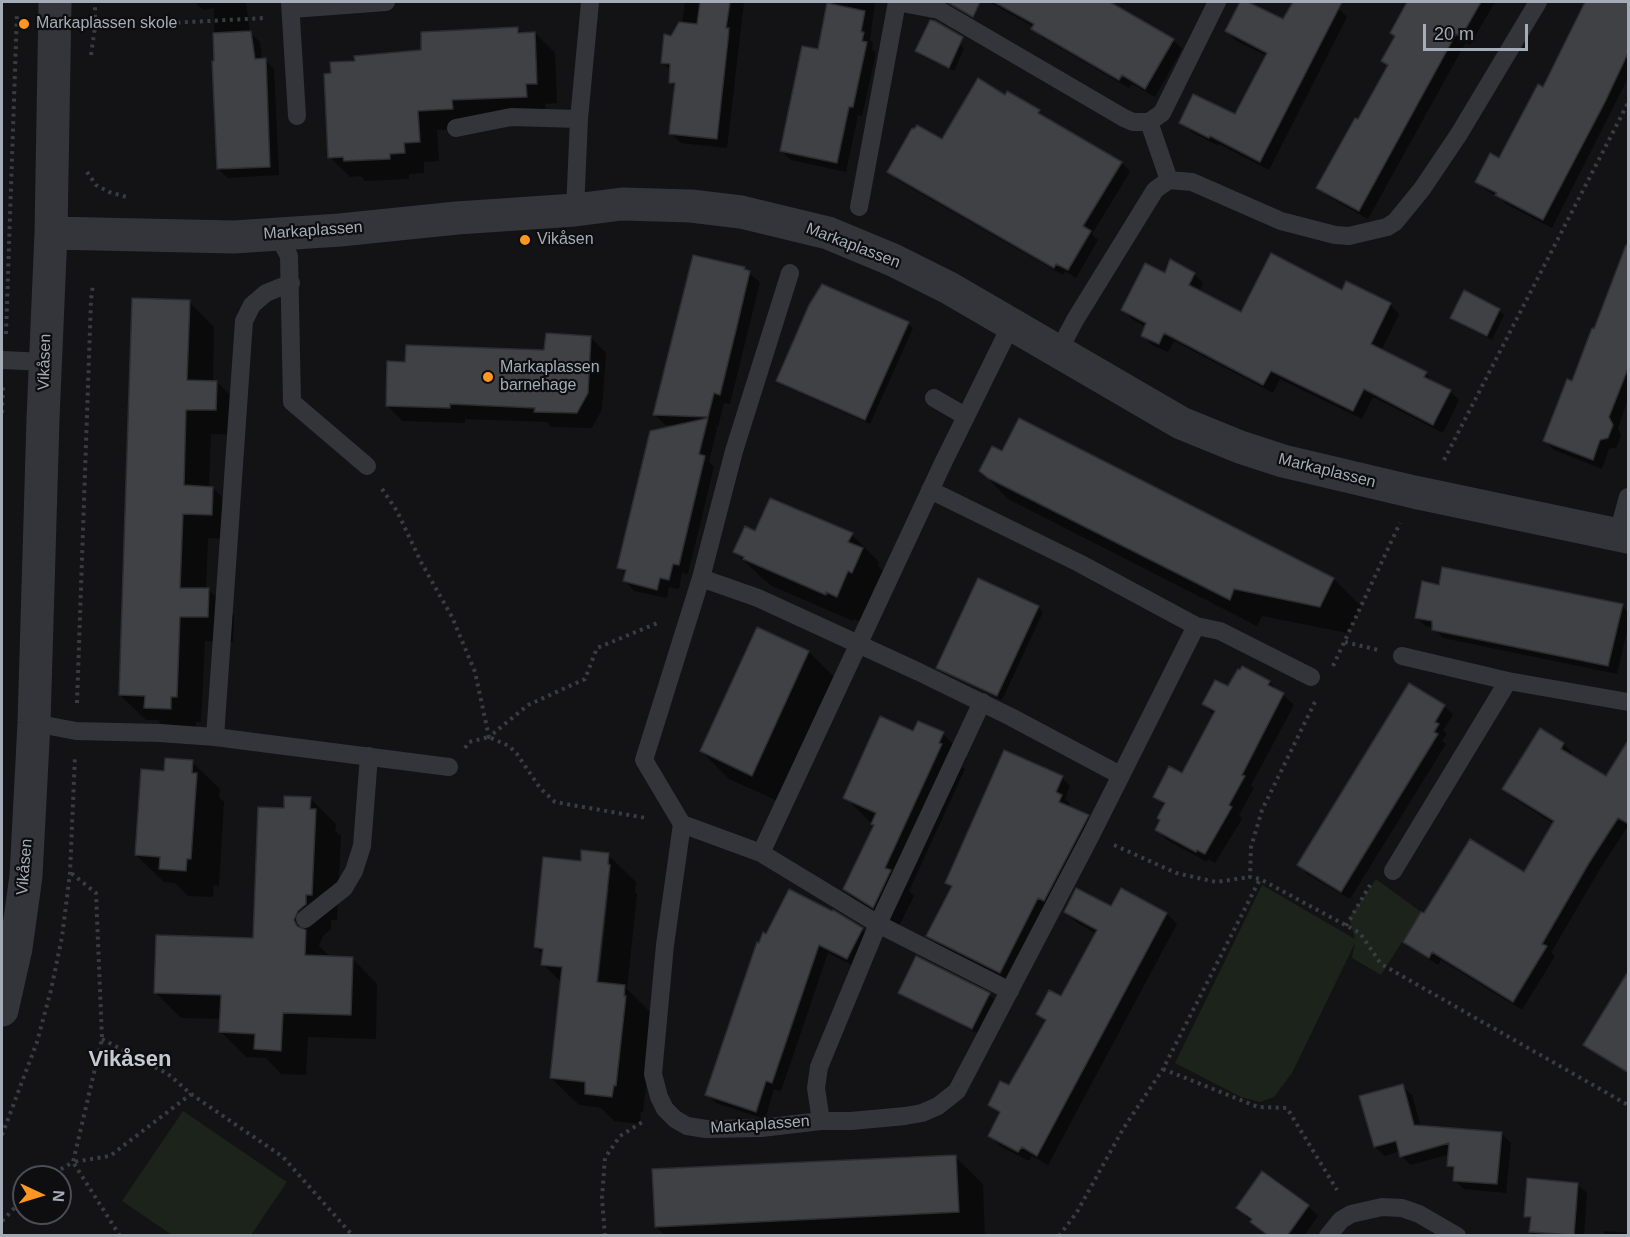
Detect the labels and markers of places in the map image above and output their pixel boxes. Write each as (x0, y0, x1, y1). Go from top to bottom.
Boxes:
place label: Markaplassen skole (36, 14, 177, 34)
marker: Markaplassen skole (17, 17, 31, 31)
place label: Vikåsen (537, 230, 594, 250)
marker: Vikåsen (518, 233, 532, 247)
place label: Markaplassen barnehage (500, 358, 600, 396)
marker: Markaplassen barnehage (481, 370, 495, 384)

